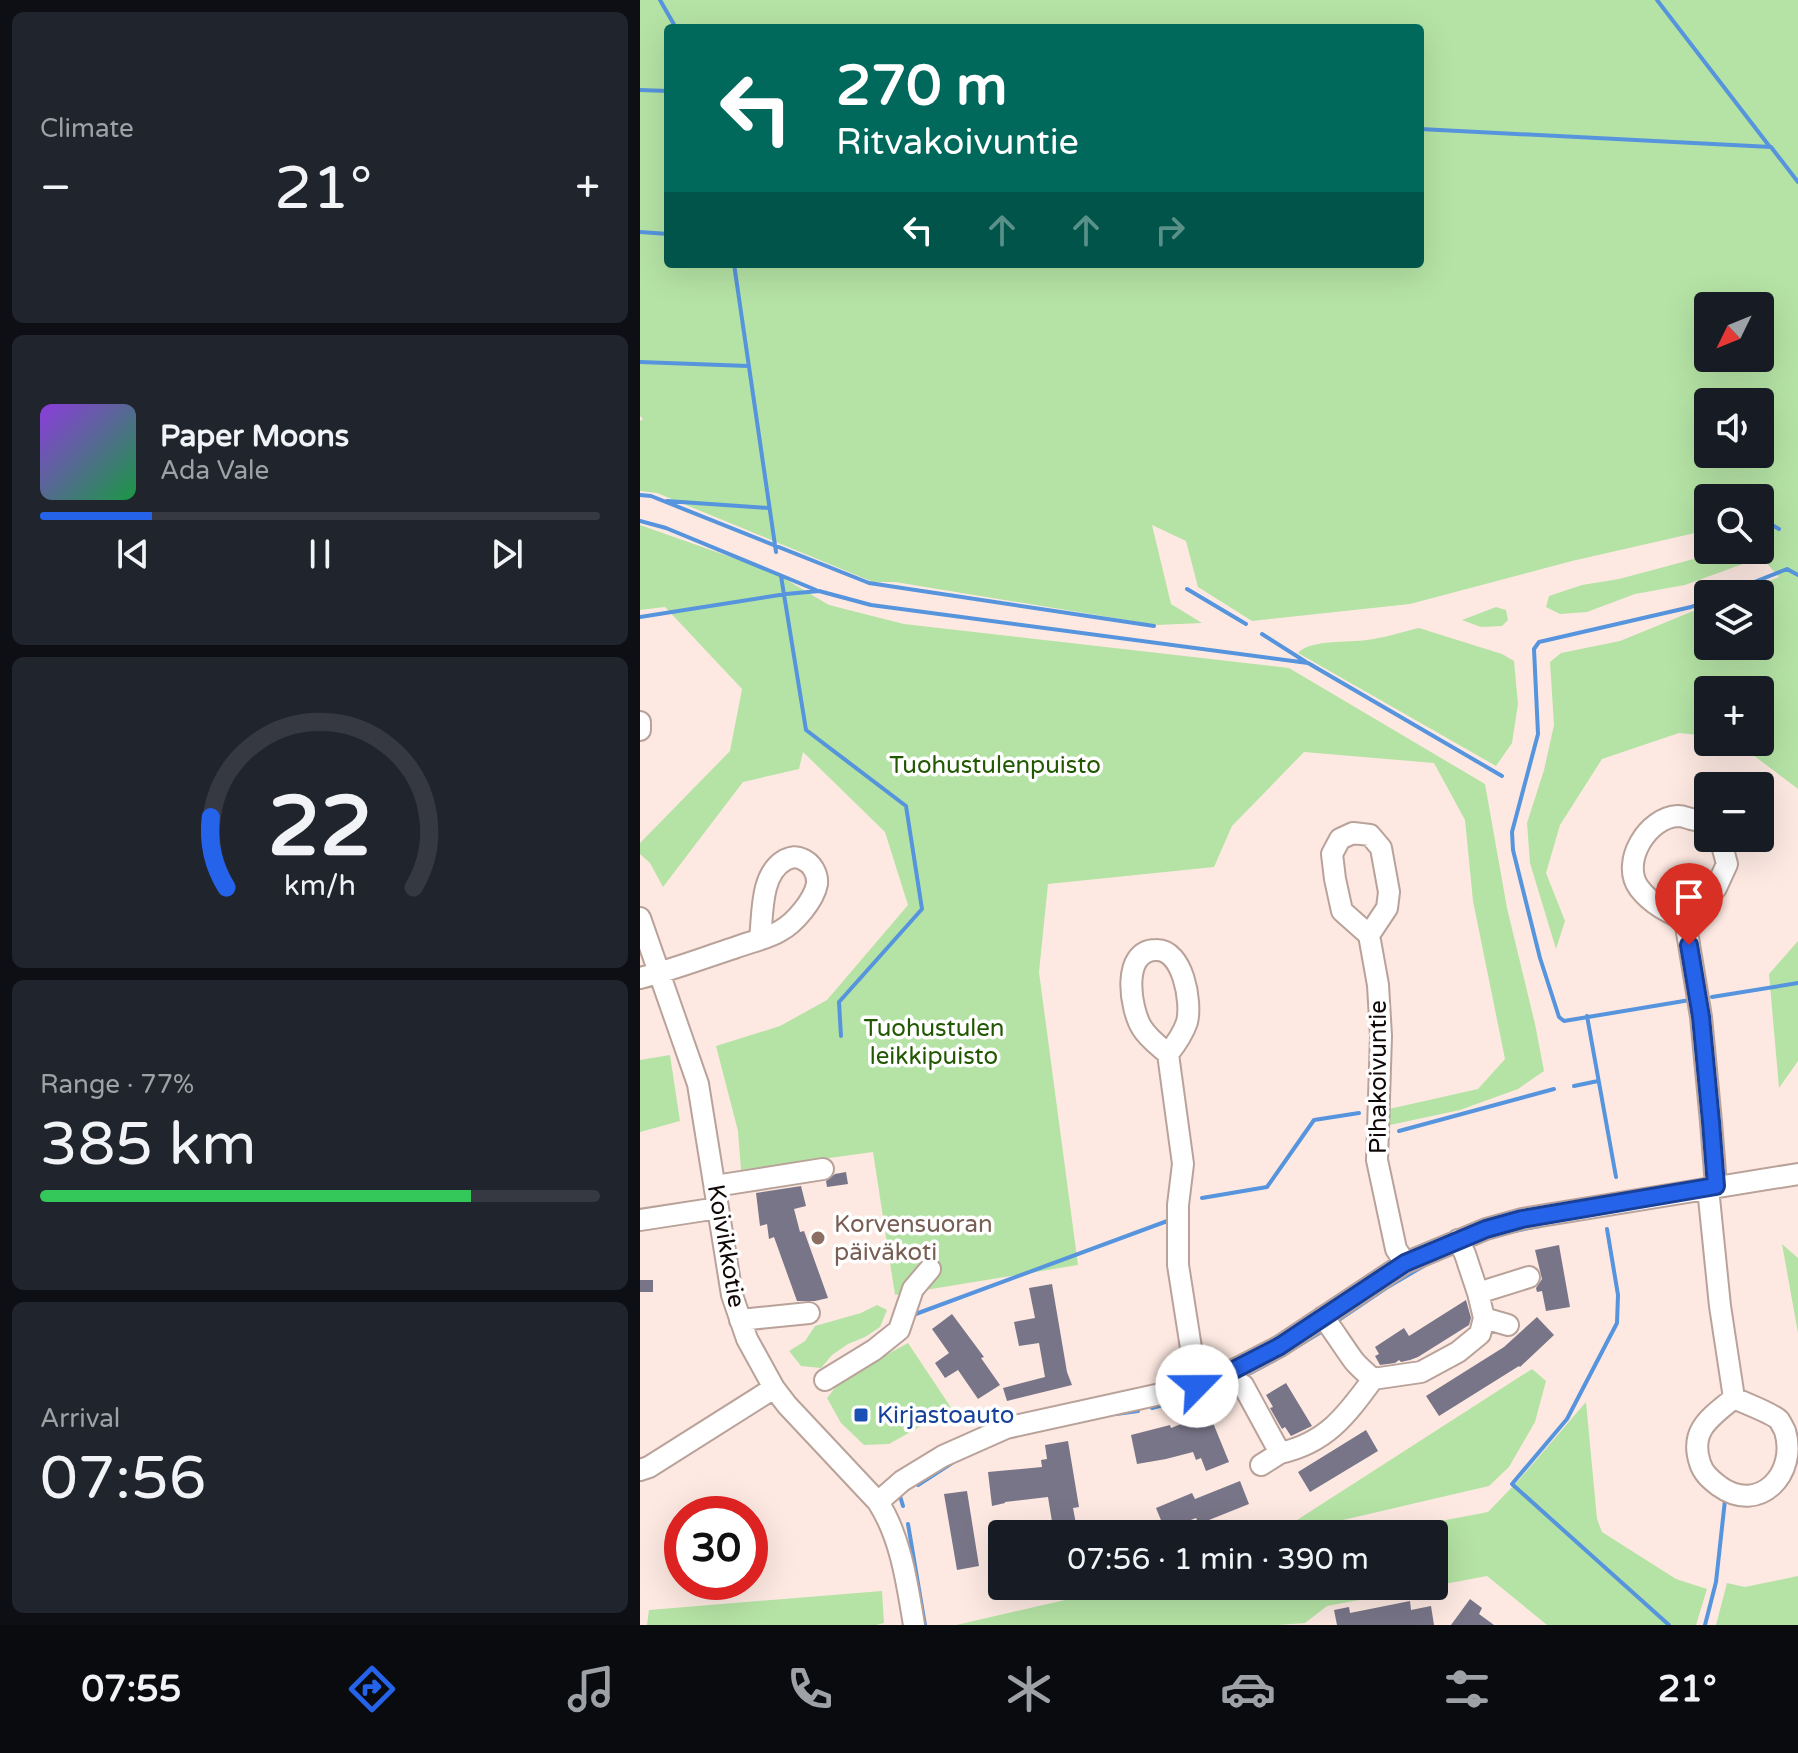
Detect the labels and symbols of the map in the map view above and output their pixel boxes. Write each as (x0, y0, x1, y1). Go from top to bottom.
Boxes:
north arrow (1694, 292, 1774, 372)
park label: Tuohustulenpuisto (889, 751, 1101, 780)
pin (1655, 863, 1723, 945)
street label: Pihakoivuntie (1364, 1000, 1393, 1154)
park label: Tuohustulen leikkipuisto (864, 1014, 1004, 1071)
street label: Koivikkotie (701, 1182, 751, 1310)
place label: Korvensuoran päiväkoti (834, 1210, 993, 1267)
marker: Korvensuoran päiväkoti (809, 1229, 827, 1247)
position arrow (1155, 1344, 1239, 1428)
place label: Kirjastoauto (877, 1401, 1014, 1430)
marker: Kirjastoauto (852, 1406, 870, 1424)
speed limit sign: 30 (664, 1496, 768, 1600)

